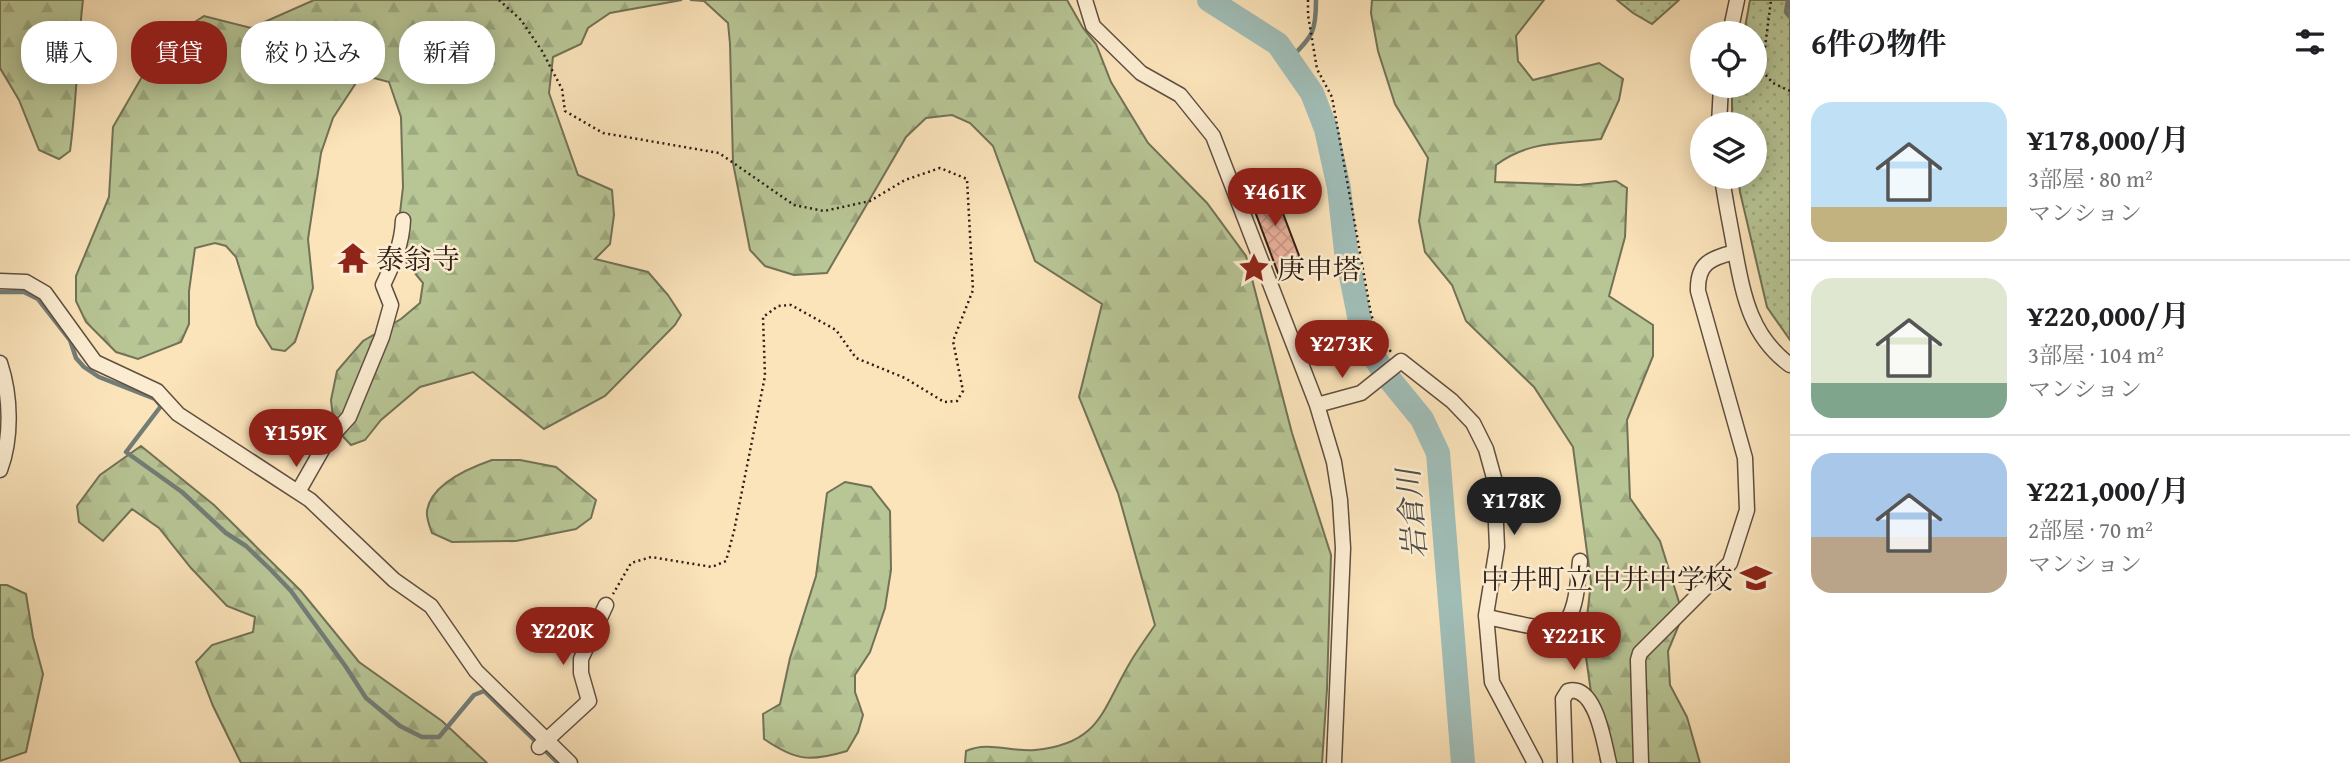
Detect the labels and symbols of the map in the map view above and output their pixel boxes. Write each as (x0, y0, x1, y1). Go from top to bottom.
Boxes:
pin: ¥461K (1226, 168, 1324, 228)
place label: 泰翁寺 (376, 238, 460, 279)
temple icon: 泰翁寺 (336, 241, 370, 275)
place label: 庚申塔 (1277, 248, 1361, 289)
place icon: 庚申塔 (1237, 251, 1271, 285)
pin: ¥273K (1293, 320, 1391, 380)
pin: ¥159K (247, 410, 345, 469)
water label: 岩倉川 (1385, 464, 1437, 561)
pin: ¥178K (1465, 477, 1563, 537)
place label: 中井町立中井中学校 (1481, 558, 1733, 599)
school or university icon: 中井町立中井中学校 (1739, 561, 1773, 595)
pin: ¥220K (514, 608, 612, 667)
pin: ¥221K (1525, 612, 1623, 672)

